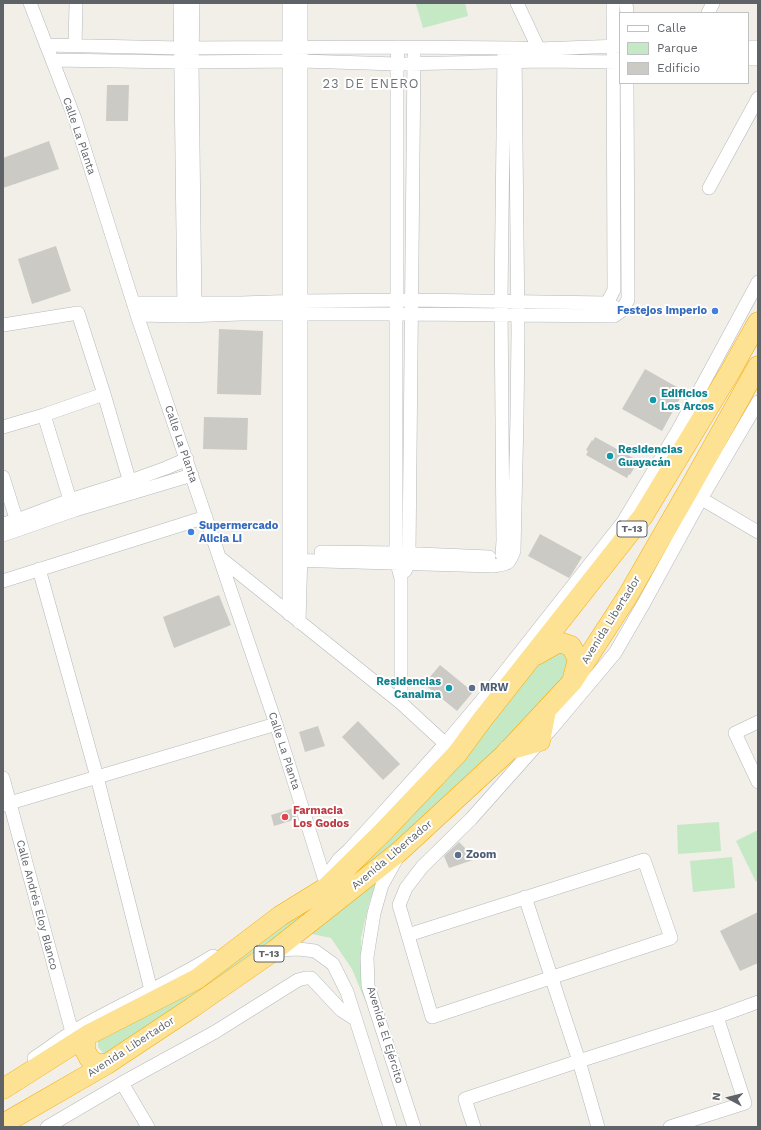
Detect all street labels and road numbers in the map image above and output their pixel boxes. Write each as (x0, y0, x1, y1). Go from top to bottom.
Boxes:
street label: Calle La Planta (60, 96, 98, 176)
street label: Calle La Planta (162, 404, 200, 484)
road number: T-13 (617, 521, 647, 537)
street label: Avenida Libertador (579, 574, 643, 666)
street label: Calle La Planta (265, 710, 303, 792)
street label: Avenida Libertador (349, 817, 435, 893)
street label: Calle Andrés Eloy Blanco (13, 838, 61, 972)
road number: T-13 (254, 946, 284, 962)
street label: Avenida El Ejército (364, 985, 406, 1085)
street label: Avenida Libertador (85, 1014, 177, 1080)

